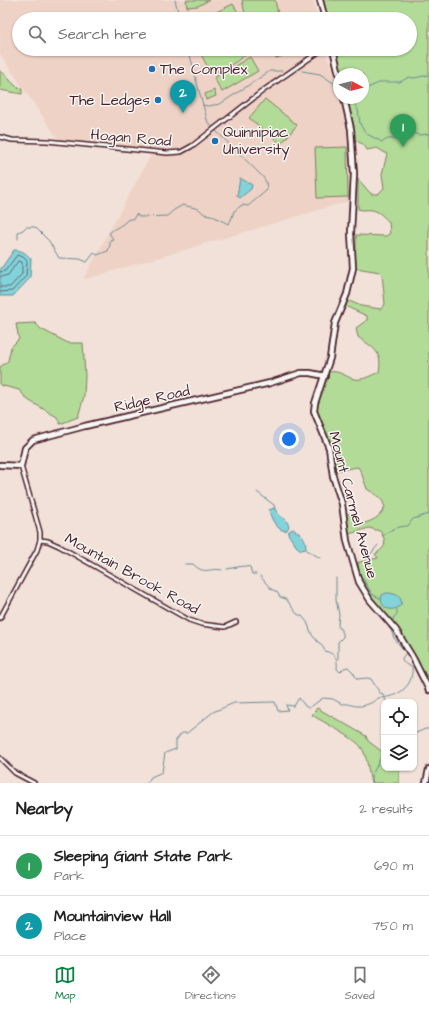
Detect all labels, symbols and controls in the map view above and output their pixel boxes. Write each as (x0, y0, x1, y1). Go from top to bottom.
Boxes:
search box (12, 12, 417, 56)
icon: search (26, 23, 48, 45)
text: Search here (58, 24, 147, 45)
place label: The Complex (160, 59, 248, 80)
marker: The Complex (147, 64, 157, 74)
north arrow (333, 68, 369, 104)
pin: 2 (170, 80, 196, 113)
place label: The Ledges (70, 90, 150, 112)
marker: The Ledges (153, 95, 163, 105)
pin: 1 (390, 114, 416, 147)
place label: Quinnipiac University (223, 122, 289, 161)
street label: Hogan Road (90, 124, 172, 153)
marker: Quinnipiac University (210, 136, 220, 146)
street label: Ridge Road (112, 380, 192, 419)
your location (279, 429, 299, 449)
street label: Mount Carmel Avenue (323, 429, 383, 581)
street label: Mountain Brook Road (61, 528, 203, 620)
map controls (381, 699, 417, 771)
button: locate (381, 699, 417, 735)
button: layers (381, 735, 417, 771)
text: Nearby (16, 797, 73, 821)
text: 2 results (359, 800, 413, 818)
text: Sleeping Giant State Park (54, 846, 232, 867)
text: 1 (28, 857, 30, 875)
text: 690 m (374, 857, 413, 875)
text: Park (54, 867, 84, 885)
text: Mountainview Hall (54, 906, 171, 927)
text: 2 (25, 917, 33, 935)
text: 750 m (372, 917, 413, 935)
text: Place (54, 927, 86, 945)
tab: Map (54, 964, 76, 1003)
tab: Directions (185, 964, 236, 1003)
tab: Saved (345, 964, 375, 1003)

